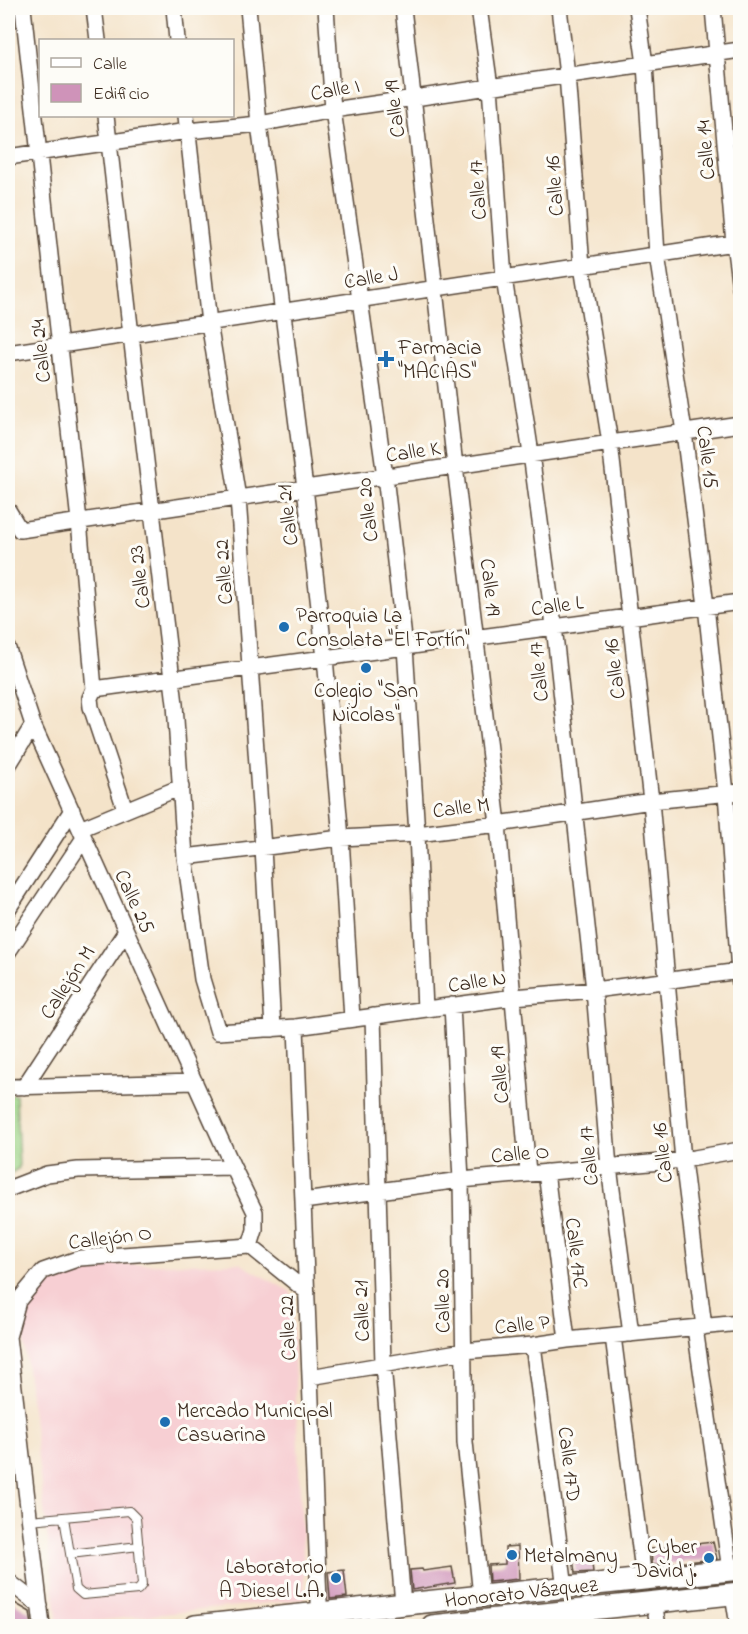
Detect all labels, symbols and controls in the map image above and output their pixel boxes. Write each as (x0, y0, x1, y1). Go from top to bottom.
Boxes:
legend (39, 39, 234, 117)
text: Calle (93, 52, 128, 78)
street label: Calle I (308, 72, 362, 110)
street label: Calle 19 (378, 78, 414, 139)
text: Edificio (93, 82, 149, 108)
street label: Calle 14 (689, 118, 725, 181)
street label: Calle 16 (539, 155, 573, 217)
street label: Calle 17 (462, 159, 496, 221)
street label: Calle J (342, 260, 401, 298)
street label: Calle 24 (24, 317, 60, 384)
place label: Farmacia "MACIAS" (397, 334, 482, 388)
marker: Farmacia "MACIAS" (379, 352, 393, 366)
street label: Calle 15 (687, 424, 725, 490)
street label: Calle K (384, 434, 443, 472)
street label: Calle 20 (350, 476, 388, 543)
street label: Calle 21 (270, 482, 308, 547)
street label: Calle 22 (208, 538, 242, 606)
street label: Calle 23 (122, 543, 160, 610)
street label: Calle 19 (471, 557, 507, 618)
street label: Calle L (529, 588, 586, 625)
place label: Parroquia La Consolata "El Fortín" (296, 602, 470, 656)
marker: Parroquia La Consolata "El Fortín" (277, 620, 291, 634)
street label: Calle 16 (597, 637, 635, 701)
street label: Calle 17 (522, 640, 558, 703)
marker: Colegio "San Nicolas" (359, 661, 373, 675)
place label: Colegio "San Nicolas" (314, 677, 418, 731)
street label: Calle M (431, 791, 492, 827)
street label: Calle 25 (105, 865, 161, 939)
street label: Callejón M (34, 940, 104, 1026)
street label: Calle N (446, 964, 508, 1002)
street label: Calle 19 (483, 1044, 518, 1105)
street label: Calle 16 (646, 1121, 682, 1184)
street label: Calle 17 (572, 1124, 608, 1187)
street label: Calle O (490, 1138, 551, 1172)
street label: Calle 17C (556, 1216, 594, 1291)
street label: Callejón O (67, 1219, 154, 1259)
street label: Calle 20 (428, 1269, 460, 1333)
street label: Calle 21 (347, 1279, 379, 1342)
street label: Calle 22 (273, 1295, 305, 1361)
street label: Calle P (493, 1308, 551, 1344)
place label: Mercado Municipal Casuarina (177, 1397, 333, 1451)
marker: Mercado Municipal Casuarina (158, 1415, 172, 1429)
street label: Calle 17D (549, 1425, 587, 1503)
place label: Cyber David j. (632, 1533, 697, 1587)
place label: Metalmany (524, 1542, 618, 1574)
marker: Metalmany (505, 1548, 519, 1562)
marker: Cyber David j. (702, 1551, 716, 1565)
place label: Laboratorio A Diesel L.A. (219, 1553, 324, 1607)
marker: Laboratorio A Diesel L.A. (329, 1571, 343, 1585)
street label: Honorato Vázquez (443, 1571, 599, 1617)

